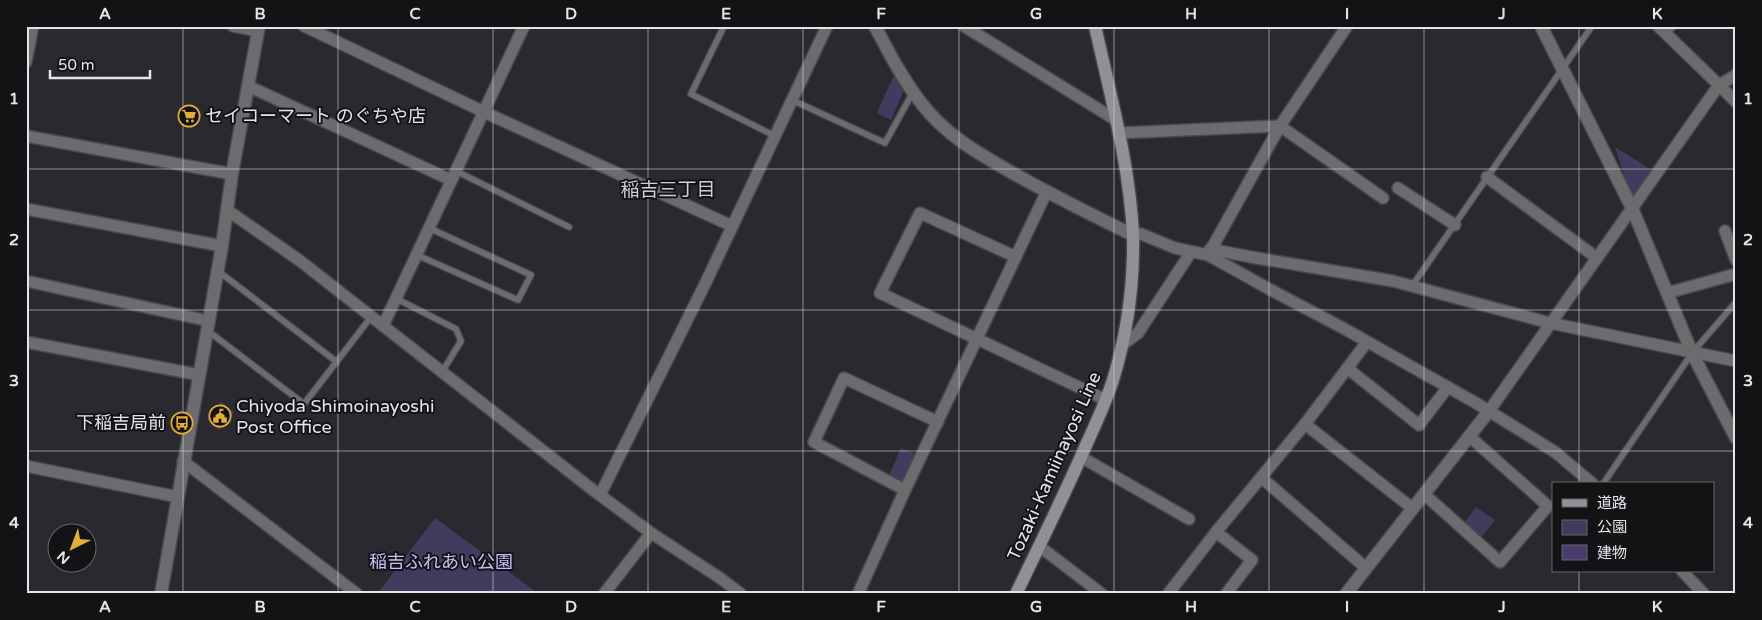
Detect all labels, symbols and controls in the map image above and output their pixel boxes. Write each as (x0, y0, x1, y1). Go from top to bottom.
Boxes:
text: A (99, 4, 111, 24)
text: B (254, 4, 266, 24)
text: C (409, 4, 421, 24)
text: D (565, 4, 577, 24)
text: E (721, 4, 731, 24)
text: F (876, 4, 886, 24)
text: G (1030, 4, 1042, 24)
text: H (1185, 4, 1197, 24)
text: I (1345, 4, 1349, 24)
text: J (1497, 4, 1506, 24)
text: K (1652, 4, 1663, 24)
scale bar (50, 48, 150, 80)
text: 50 m (58, 56, 95, 74)
text: 1 (9, 89, 19, 109)
text: 1 (1743, 89, 1753, 109)
supermarket icon: セイコーマート のぐちや店 (177, 104, 201, 128)
place label: セイコーマート のぐちや店 (205, 105, 426, 127)
district label: 稲吉三丁目 (620, 179, 716, 201)
text: 2 (9, 230, 19, 250)
text: 2 (1743, 230, 1753, 250)
street label: Tozaki-Kamiinayosi Line (1002, 368, 1106, 564)
text: 3 (9, 371, 19, 391)
text: 3 (1743, 371, 1753, 391)
place label: Chiyoda Shimoinayoshi Post Office (236, 395, 434, 438)
public building icon: Chiyoda Shimoinayoshi Post Office (208, 404, 232, 428)
bus stop icon: 下稲吉局前 (170, 411, 194, 435)
place label: 下稲吉局前 (76, 412, 166, 434)
legend (1552, 482, 1714, 572)
text: 道路 (1597, 494, 1627, 512)
text: 4 (9, 513, 19, 533)
text: 4 (1743, 513, 1753, 533)
text: 公園 (1597, 518, 1627, 536)
north arrow (48, 522, 98, 572)
text: 建物 (1597, 544, 1627, 562)
text: N (54, 547, 74, 567)
park label: 稲吉ふれあい公園 (369, 551, 513, 573)
text: A (99, 597, 111, 617)
text: B (254, 597, 266, 617)
text: C (409, 597, 421, 617)
text: D (565, 597, 577, 617)
text: E (721, 597, 731, 617)
text: F (876, 597, 886, 617)
text: G (1030, 597, 1042, 617)
text: H (1185, 597, 1197, 617)
text: I (1345, 597, 1349, 617)
text: J (1497, 597, 1506, 617)
text: K (1652, 597, 1663, 617)

